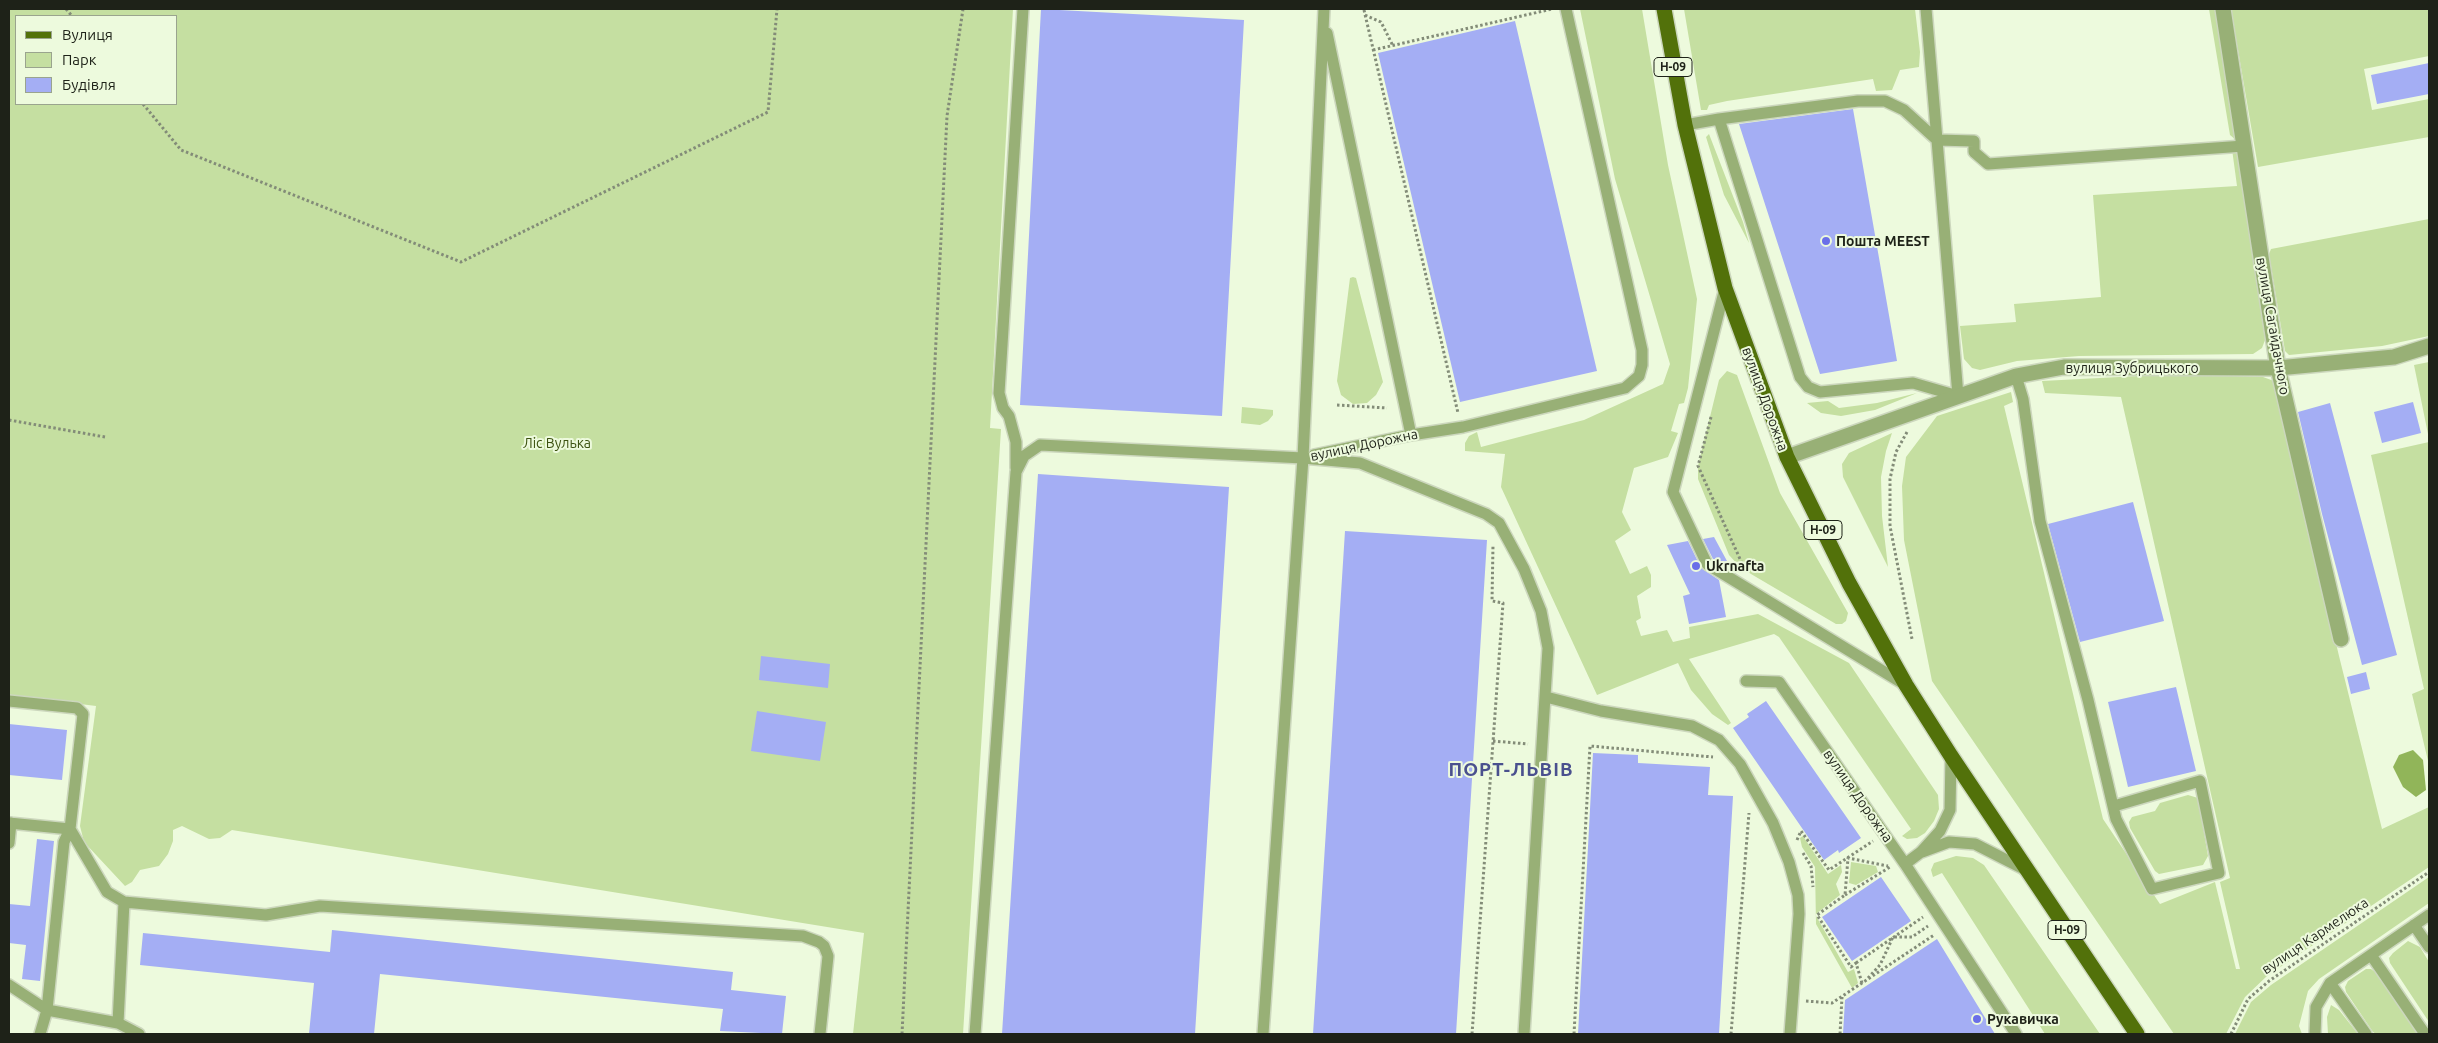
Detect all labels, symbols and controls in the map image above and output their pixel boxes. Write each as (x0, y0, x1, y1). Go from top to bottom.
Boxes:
legend (15, 15, 178, 105)
text: Вулиця (62, 26, 113, 43)
text: Парк (62, 51, 97, 68)
road number: Н-09 (1654, 58, 1692, 76)
text: Будівля (62, 76, 116, 93)
place label: Пошта MEEST (1836, 233, 1930, 249)
marker: Пошта MEEST (1820, 235, 1832, 247)
street label: вулиця Сагайдачного (2253, 256, 2293, 396)
street label: вулиця Дорожна (1738, 345, 1792, 453)
street label: вулиця Зубрицького (2065, 360, 2199, 376)
street label: вулиця Дорожна (1309, 425, 1419, 465)
park label: Ліс Вулька (523, 435, 591, 451)
road number: Н-09 (1804, 520, 1842, 540)
place label: Ukrnafta (1706, 558, 1764, 574)
marker: Ukrnafta (1690, 560, 1702, 572)
street label: вулиця Дорожна (1820, 746, 1896, 846)
district label: ПОРТ-ЛЬВІВ (1447, 759, 1575, 781)
street label: вулиця Кармелюка (2258, 894, 2372, 978)
road number: Н-09 (2048, 920, 2086, 940)
place label: Рукавичка (1987, 1011, 2059, 1027)
marker: Рукавичка (1971, 1013, 1983, 1025)

